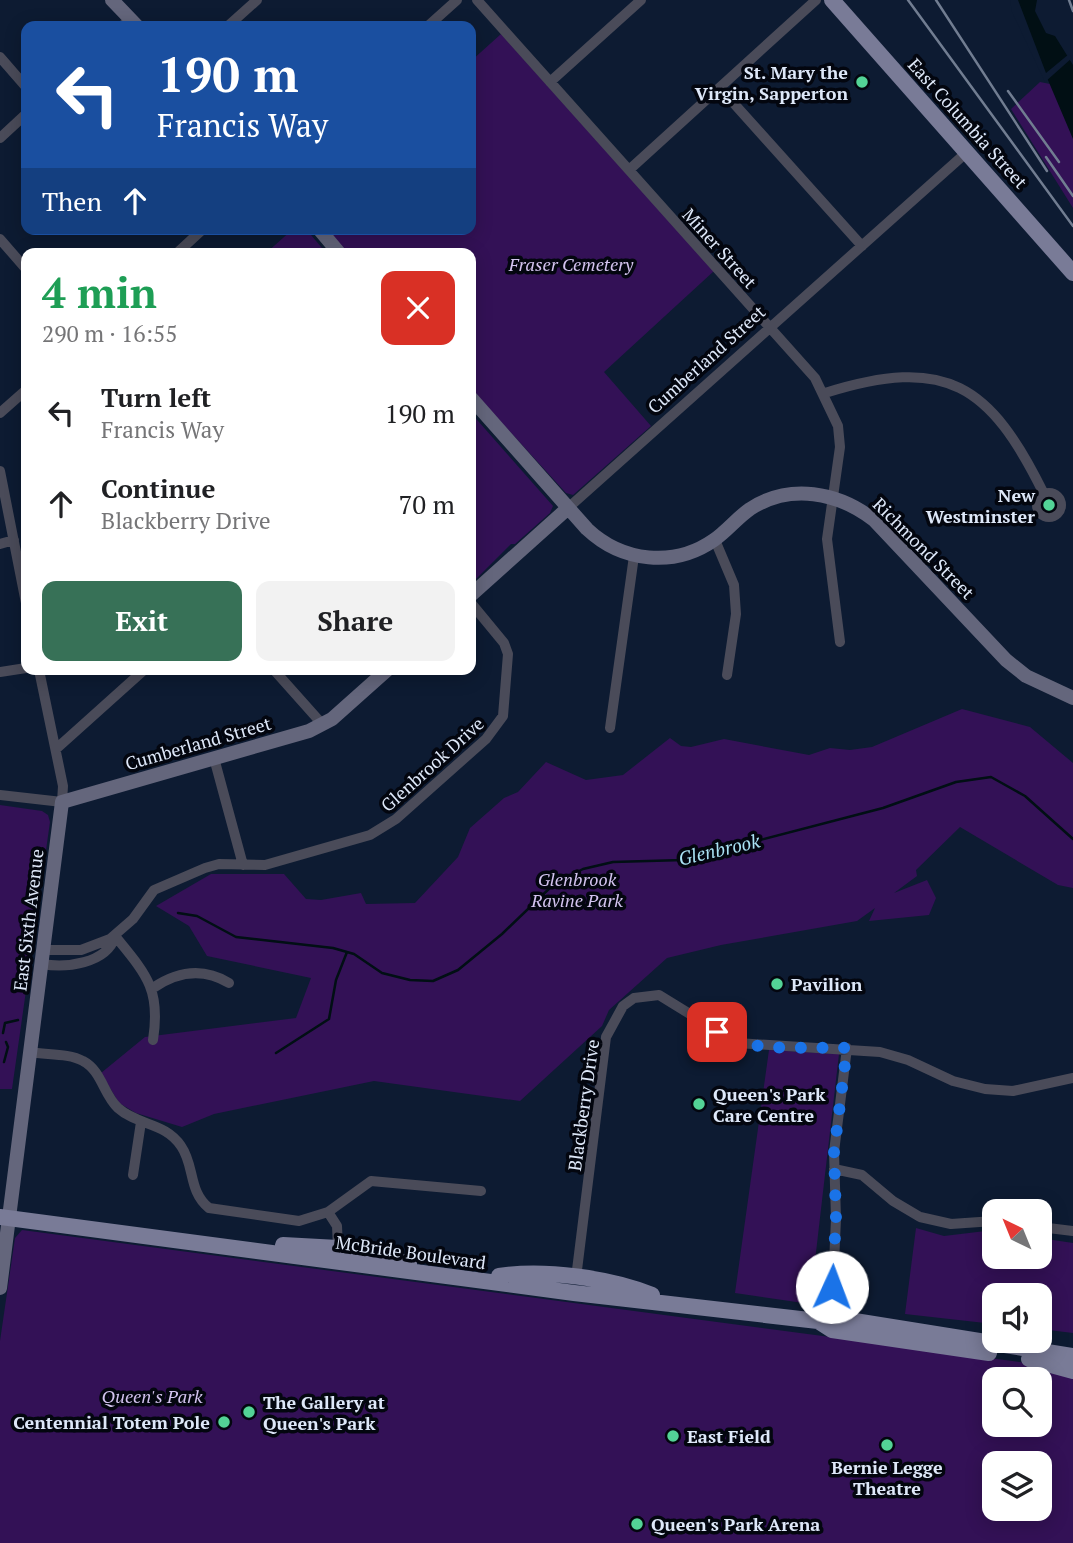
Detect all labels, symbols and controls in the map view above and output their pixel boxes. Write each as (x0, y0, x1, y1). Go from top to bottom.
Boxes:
text: 190 m (157, 41, 299, 106)
icon: left (42, 49, 133, 140)
street label: East Columbia Street (903, 53, 1033, 194)
place label: St. Mary the Virgin, Sapperton (695, 60, 848, 105)
marker: St. Mary the Virgin, Sapperton (854, 74, 870, 90)
text: Francis Way (157, 104, 328, 146)
icon: ahead (116, 182, 154, 220)
text: Then (42, 184, 102, 218)
street label: Miner Street (678, 203, 763, 293)
park label: Fraser Cemetery (508, 252, 634, 276)
text: 4 min (42, 264, 157, 320)
button: close (381, 271, 455, 345)
street label: Cumberland Street (642, 299, 770, 418)
text: 290 m · 16:55 (42, 318, 177, 349)
text: Turn left (101, 380, 211, 414)
icon: left (42, 394, 80, 432)
text: 190 m (385, 396, 455, 430)
text: Francis Way (101, 414, 224, 445)
text: Continue (101, 471, 215, 505)
place label: New Westminster (926, 483, 1036, 528)
icon: ahead (42, 485, 80, 523)
text: 70 m (399, 487, 455, 521)
street label: Richmond Street (868, 492, 980, 604)
marker: New Westminster (1041, 497, 1057, 513)
text: Blackberry Drive (101, 505, 271, 536)
button: Exit (42, 581, 242, 661)
button: Share (256, 581, 455, 661)
street label: Cumberland Street (122, 711, 274, 775)
street label: Glenbrook Drive (375, 711, 489, 817)
water label: Glenbrook (676, 827, 763, 871)
street label: East Sixth Avenue (7, 848, 49, 992)
park label: Glenbrook Ravine Park (530, 867, 623, 912)
place label: Pavilion (791, 972, 863, 996)
marker: Pavilion (769, 976, 785, 992)
pin (687, 1002, 747, 1062)
icon: arrive (698, 1013, 736, 1051)
street label: Blackberry Drive (562, 1038, 604, 1172)
place label: Queen's Park Care Centre (713, 1082, 826, 1127)
marker: Queen's Park Care Centre (691, 1096, 707, 1112)
north arrow (982, 1199, 1052, 1269)
map controls (982, 1199, 1052, 1521)
street label: McBride Boulevard (334, 1230, 488, 1274)
position arrow (795, 1250, 869, 1324)
button: sound (982, 1283, 1052, 1353)
button: search (982, 1367, 1052, 1437)
park label: Queen's Park (101, 1384, 203, 1408)
place label: The Gallery at Queen's Park (263, 1390, 385, 1435)
marker: The Gallery at Queen's Park (241, 1404, 257, 1420)
place label: Centennial Totem Pole (13, 1410, 210, 1434)
marker: Centennial Totem Pole (216, 1414, 232, 1430)
place label: East Field (687, 1424, 771, 1448)
marker: East Field (665, 1428, 681, 1444)
marker: Bernie Legge Theatre (879, 1437, 895, 1453)
button: layers (982, 1451, 1052, 1521)
place label: Bernie Legge Theatre (831, 1455, 943, 1500)
place label: Queen's Park Arena (651, 1512, 820, 1536)
marker: Queen's Park Arena (629, 1516, 645, 1532)

